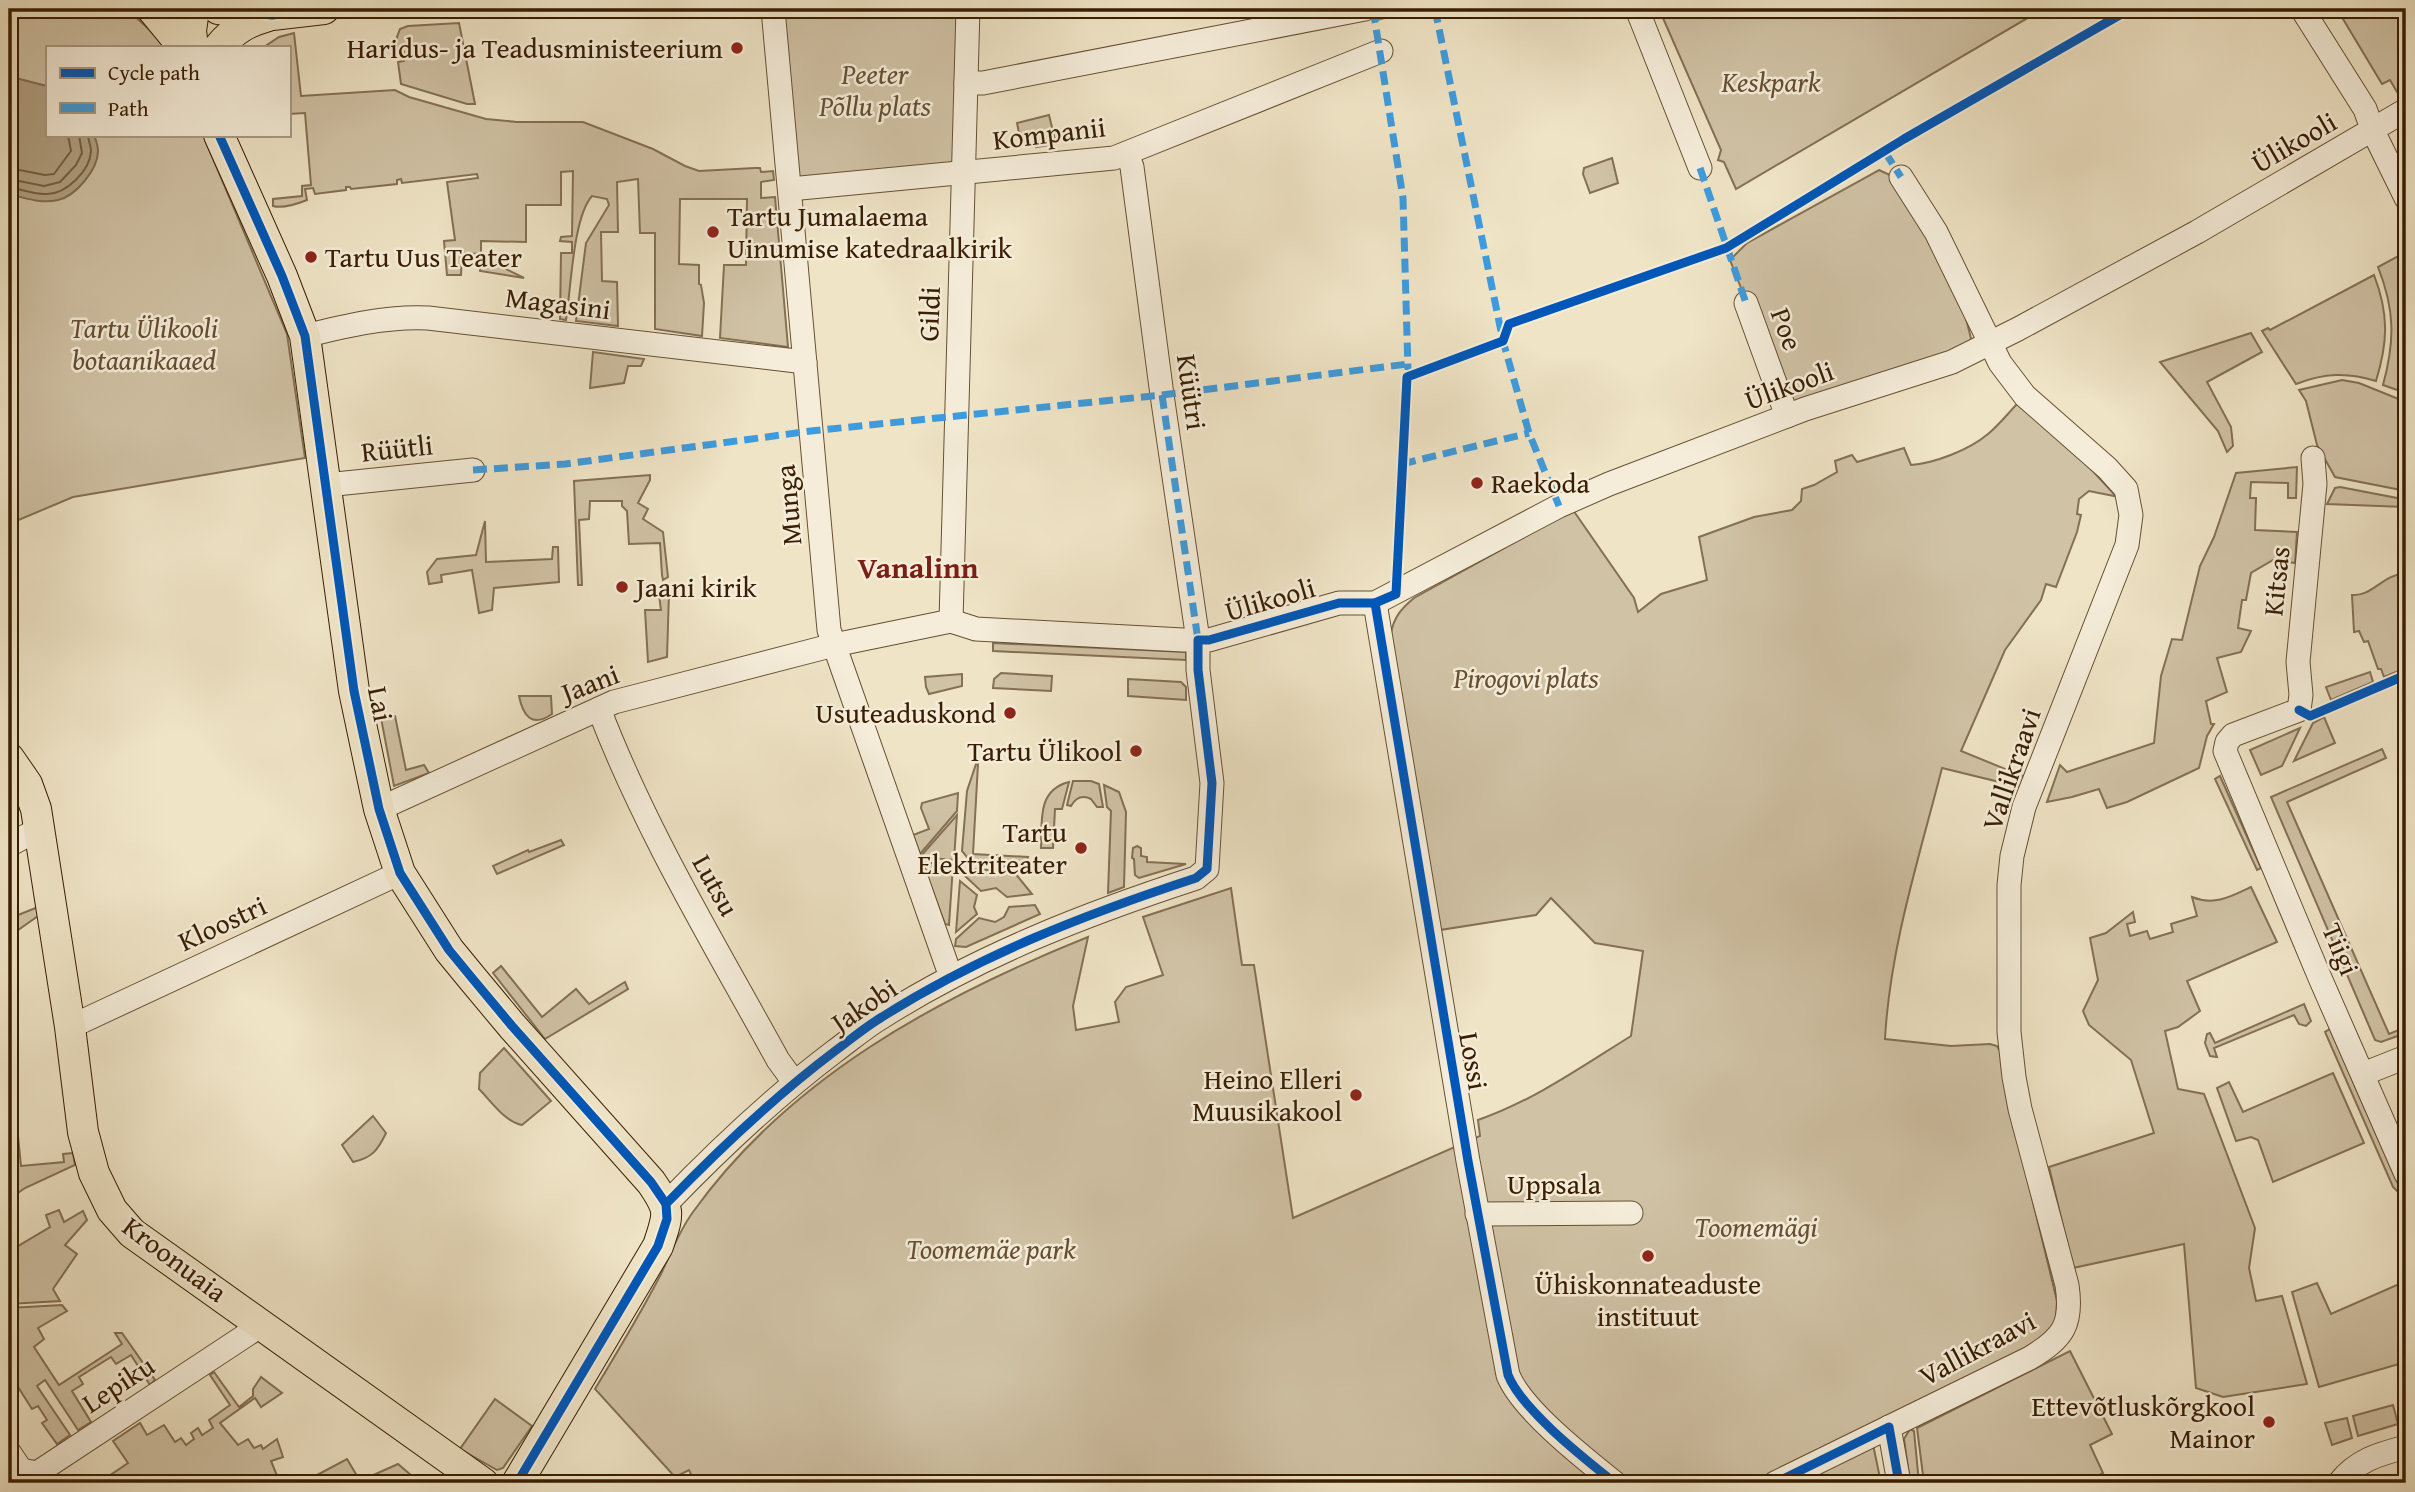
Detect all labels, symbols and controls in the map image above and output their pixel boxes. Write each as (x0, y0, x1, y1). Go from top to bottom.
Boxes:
place label: Haridus- ja Teadusministeerium (347, 27, 723, 68)
marker: Haridus- ja Teadusministeerium (729, 40, 745, 56)
legend (46, 46, 290, 136)
park label: Peeter Põllu plats (818, 53, 931, 126)
text: Cycle path (108, 57, 200, 88)
park label: Keskpark (1720, 61, 1821, 102)
text: Path (108, 93, 149, 124)
street label: Ülikooli (2244, 101, 2344, 182)
street label: Kompanii (990, 105, 1108, 160)
place label: Tartu Jumalaema Uinumise katedraalkirik (727, 195, 1013, 268)
marker: Tartu Jumalaema Uinumise katedraalkirik (705, 224, 721, 240)
place label: Tartu Uus Teater (325, 236, 522, 277)
marker: Tartu Uus Teater (303, 249, 319, 265)
street label: Magasini (503, 276, 613, 329)
street label: Gildi (907, 286, 950, 342)
street label: Poe (1761, 302, 1814, 356)
park label: Tartu Ülikooli botaanikaaed (70, 307, 218, 380)
street label: Ülikooli (1739, 349, 1839, 420)
street label: Küütri (1167, 351, 1218, 433)
street label: Rüütli (359, 423, 435, 472)
street label: Munga (763, 462, 811, 547)
place label: Raekoda (1491, 462, 1590, 503)
marker: Raekoda (1469, 475, 1485, 491)
street label: Kitsas (2251, 544, 2300, 618)
district label: Vanalinn (858, 545, 979, 589)
place label: Jaani kirik (633, 566, 758, 607)
street label: Ülikooli (1220, 566, 1320, 631)
marker: Jaani kirik (614, 579, 630, 595)
street label: Jaani (552, 653, 625, 713)
park label: Pirogovi plats (1453, 657, 1598, 698)
street label: Lai (358, 683, 405, 725)
place label: Usuteaduskond (815, 692, 996, 733)
street label: Vallikraavi (1970, 702, 2051, 835)
marker: Usuteaduskond (1002, 705, 1018, 721)
place label: Tartu Ülikool (967, 730, 1122, 771)
marker: Tartu Ülikool (1128, 743, 1144, 759)
place label: Tartu Elektriteater (918, 811, 1067, 884)
marker: Tartu Elektriteater (1073, 840, 1089, 856)
street label: Lutsu (683, 846, 750, 923)
street label: Kloostri (171, 884, 273, 961)
street label: Tiigi (2312, 916, 2371, 981)
street label: Jakobi (820, 967, 905, 1043)
street label: Lossi (1449, 1029, 1500, 1093)
place label: Heino Elleri Muusikakool (1192, 1058, 1342, 1131)
marker: Heino Elleri Muusikakool (1348, 1087, 1364, 1103)
street label: Uppsala (1507, 1163, 1602, 1204)
street label: Kroonuaia (114, 1206, 237, 1312)
park label: Toomemägi (1694, 1206, 1818, 1247)
park label: Toomemäe park (906, 1228, 1076, 1269)
marker: Ühiskonnateaduste instituut (1640, 1248, 1656, 1264)
place label: Ühiskonnateaduste instituut (1535, 1263, 1761, 1336)
street label: Vallikraavi (1911, 1300, 2043, 1395)
street label: Lepiku (73, 1345, 162, 1422)
place label: Ettevõtluskõrgkool Mainor (2032, 1385, 2255, 1458)
marker: Ettevõtluskõrgkool Mainor (2261, 1414, 2277, 1430)

